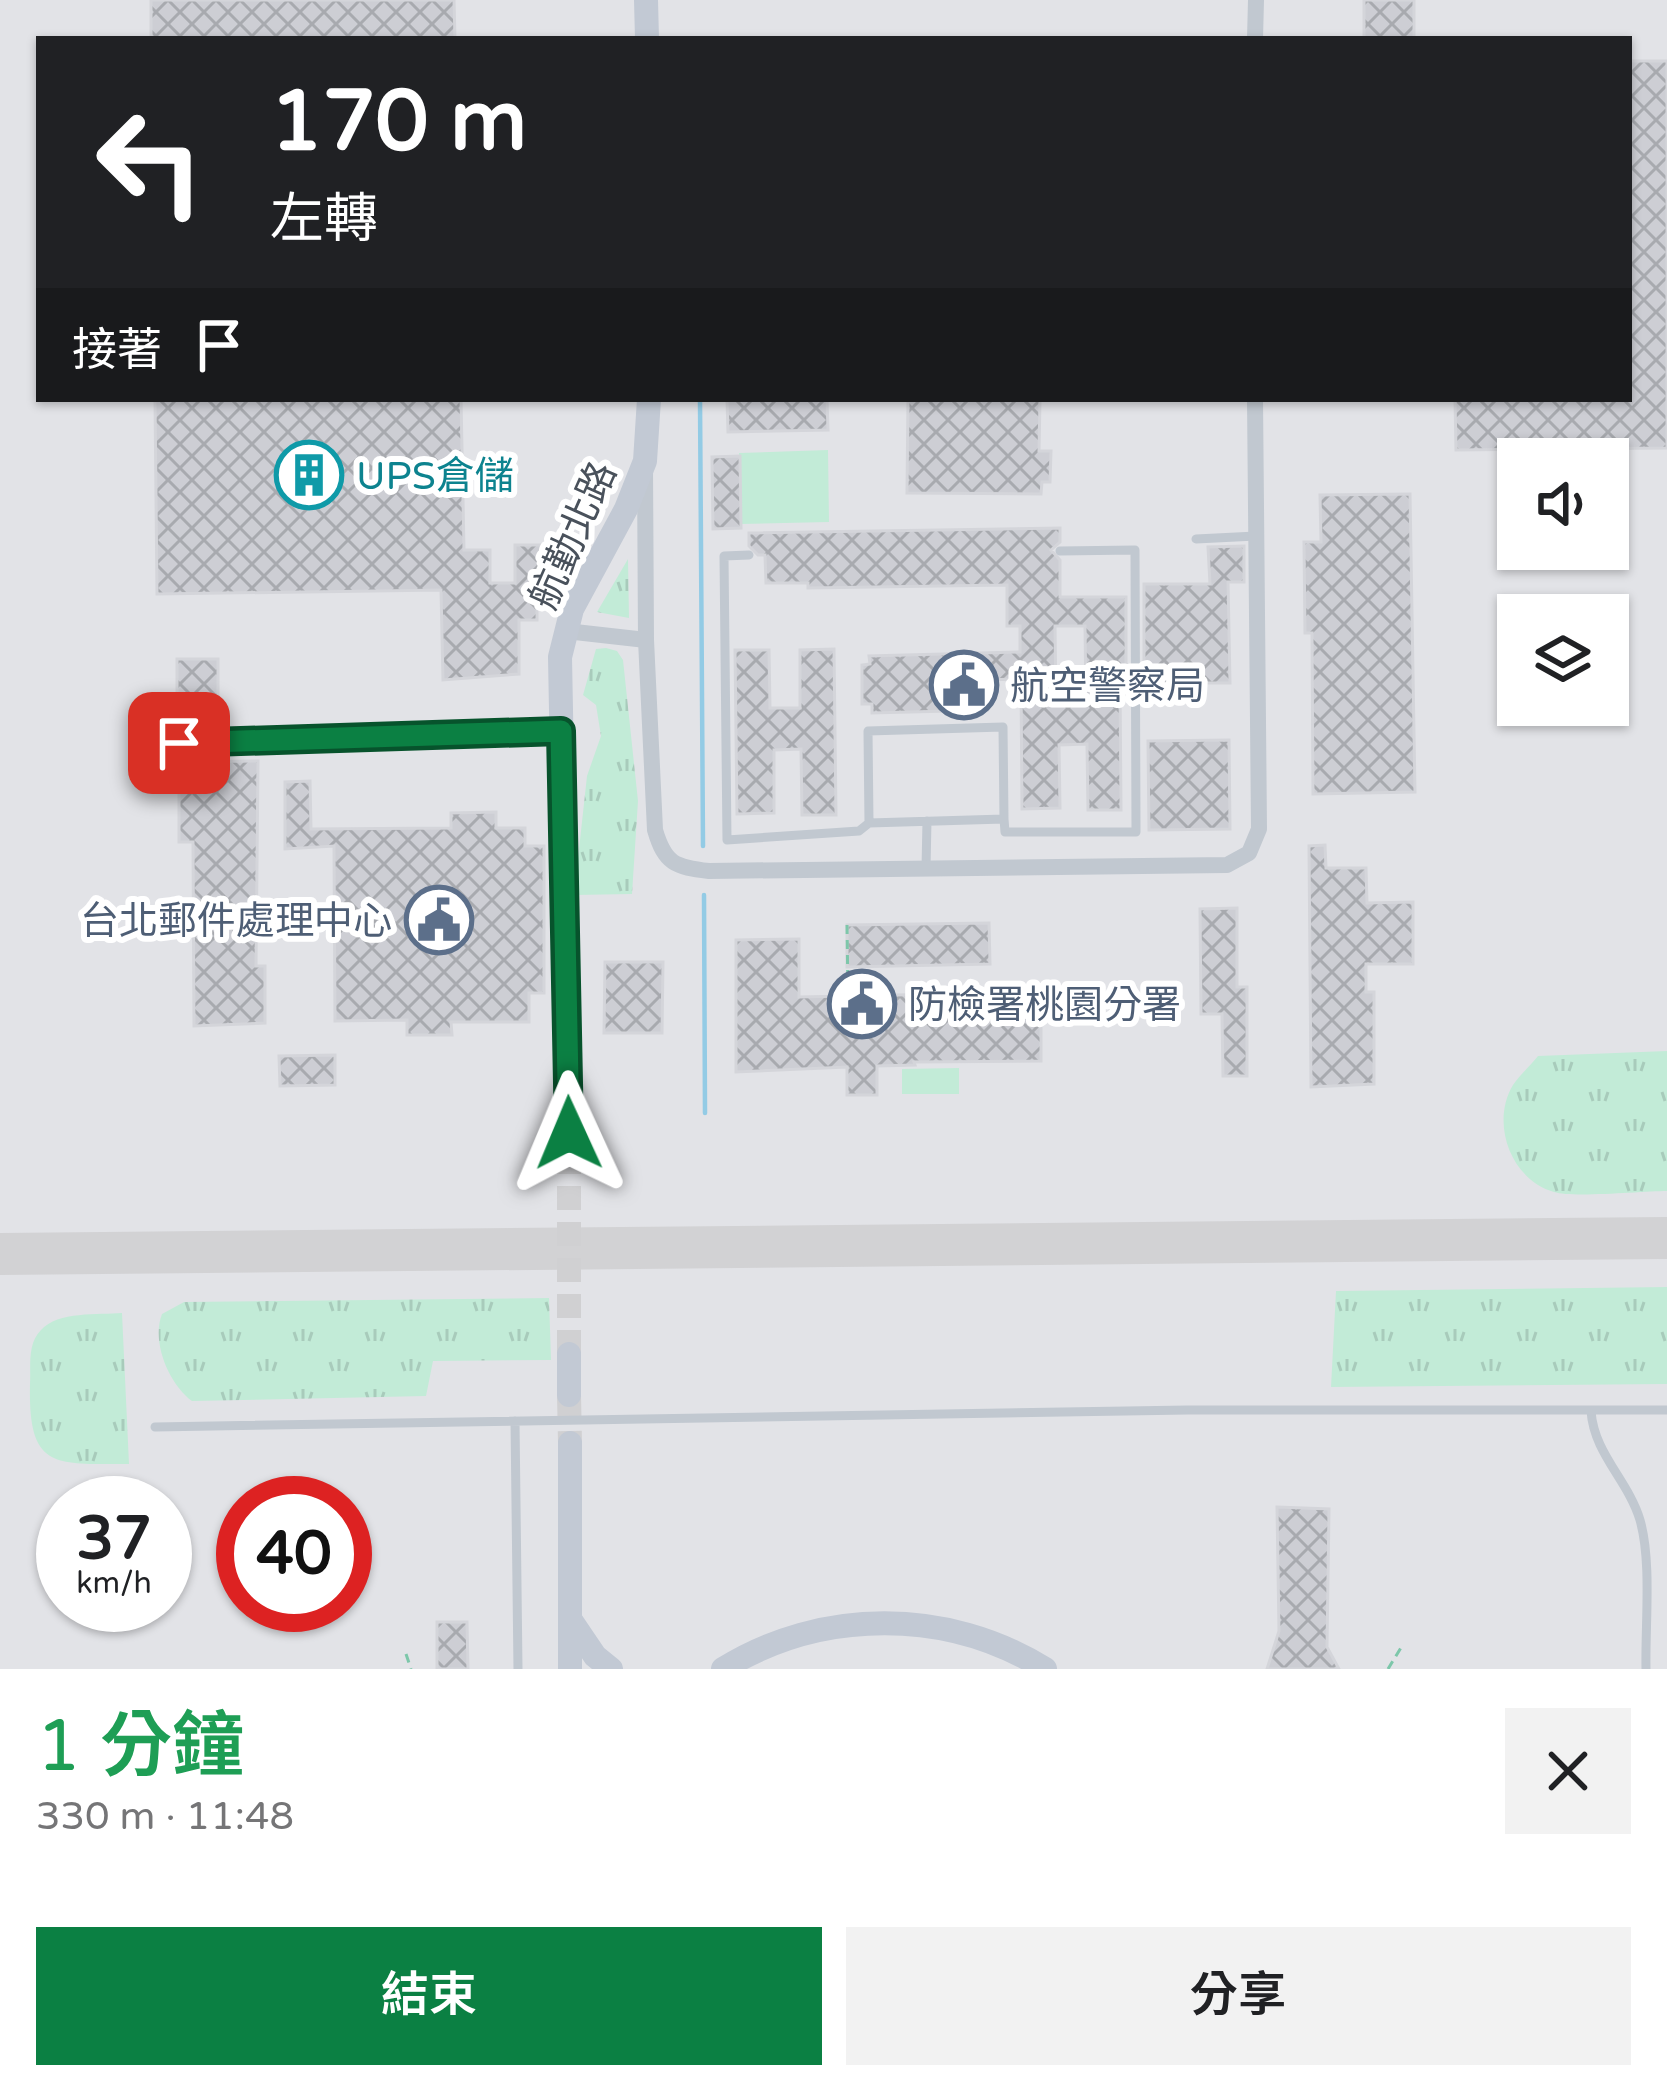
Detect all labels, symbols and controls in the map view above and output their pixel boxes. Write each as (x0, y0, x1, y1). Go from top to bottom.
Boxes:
text: 170 m (270, 72, 527, 173)
icon: left (72, 84, 228, 240)
text: 左轉 (270, 187, 378, 252)
icon: arrive (186, 312, 252, 378)
text: 接著 (72, 324, 162, 378)
map controls (1497, 438, 1629, 726)
button: sound (1497, 438, 1629, 570)
building icon: UPS倉儲 (274, 440, 344, 510)
place label: UPS倉儲 (356, 453, 514, 500)
street label: 航勤北路 (520, 455, 627, 616)
button: layers (1497, 594, 1629, 726)
public building icon: 航空警察局 (929, 650, 999, 720)
place label: 航空警察局 (1010, 663, 1205, 710)
pin (128, 692, 230, 794)
icon: arrive (146, 710, 212, 776)
public building icon: 台北郵件處理中心 (404, 885, 474, 955)
place label: 台北郵件處理中心 (80, 898, 392, 945)
public building icon: 防檢署桃園分署 (827, 969, 897, 1039)
place label: 防檢署桃園分署 (908, 982, 1181, 1029)
position arrow (506, 1070, 632, 1196)
speed limit sign: 40 (216, 1476, 372, 1632)
text: 37 (76, 1503, 152, 1575)
text: km/h (76, 1565, 152, 1602)
text: 1 分鐘 (36, 1704, 244, 1791)
button: close (1505, 1708, 1631, 1834)
text: 330 m · 11:48 (36, 1793, 294, 1840)
button: 結束 (36, 1927, 822, 2065)
button: 分享 (846, 1927, 1631, 2065)

